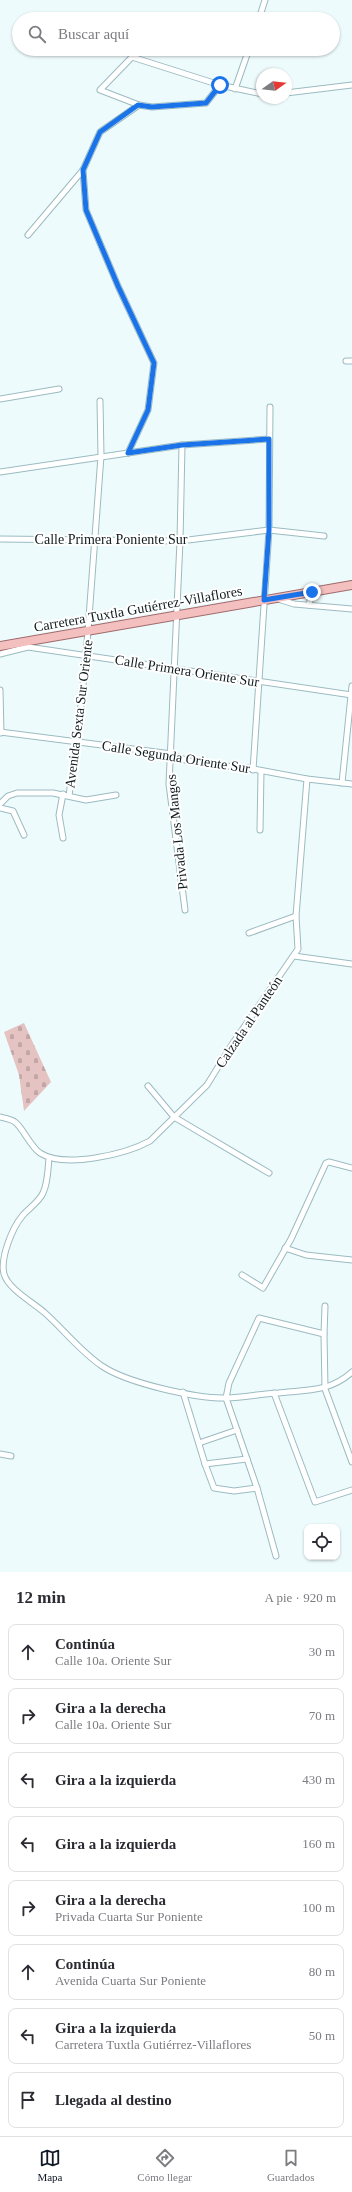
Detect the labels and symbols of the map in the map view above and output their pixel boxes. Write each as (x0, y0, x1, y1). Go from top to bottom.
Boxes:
north arrow (256, 68, 292, 104)
route start (211, 76, 229, 94)
street label: Calle Primera Poniente Sur (35, 532, 188, 547)
street label: Carretera Tuxtla Gutiérrez-Villaflores (33, 583, 243, 635)
route end (303, 583, 321, 601)
street label: Avenida Sexta Sur Oriente (62, 639, 96, 789)
street label: Calle Primera Oriente Sur (114, 652, 261, 690)
street label: Calle Segunda Oriente Sur (101, 738, 251, 776)
street label: Privada Los Mangos (163, 774, 191, 890)
street label: Calzada al Panteón (213, 973, 285, 1071)

